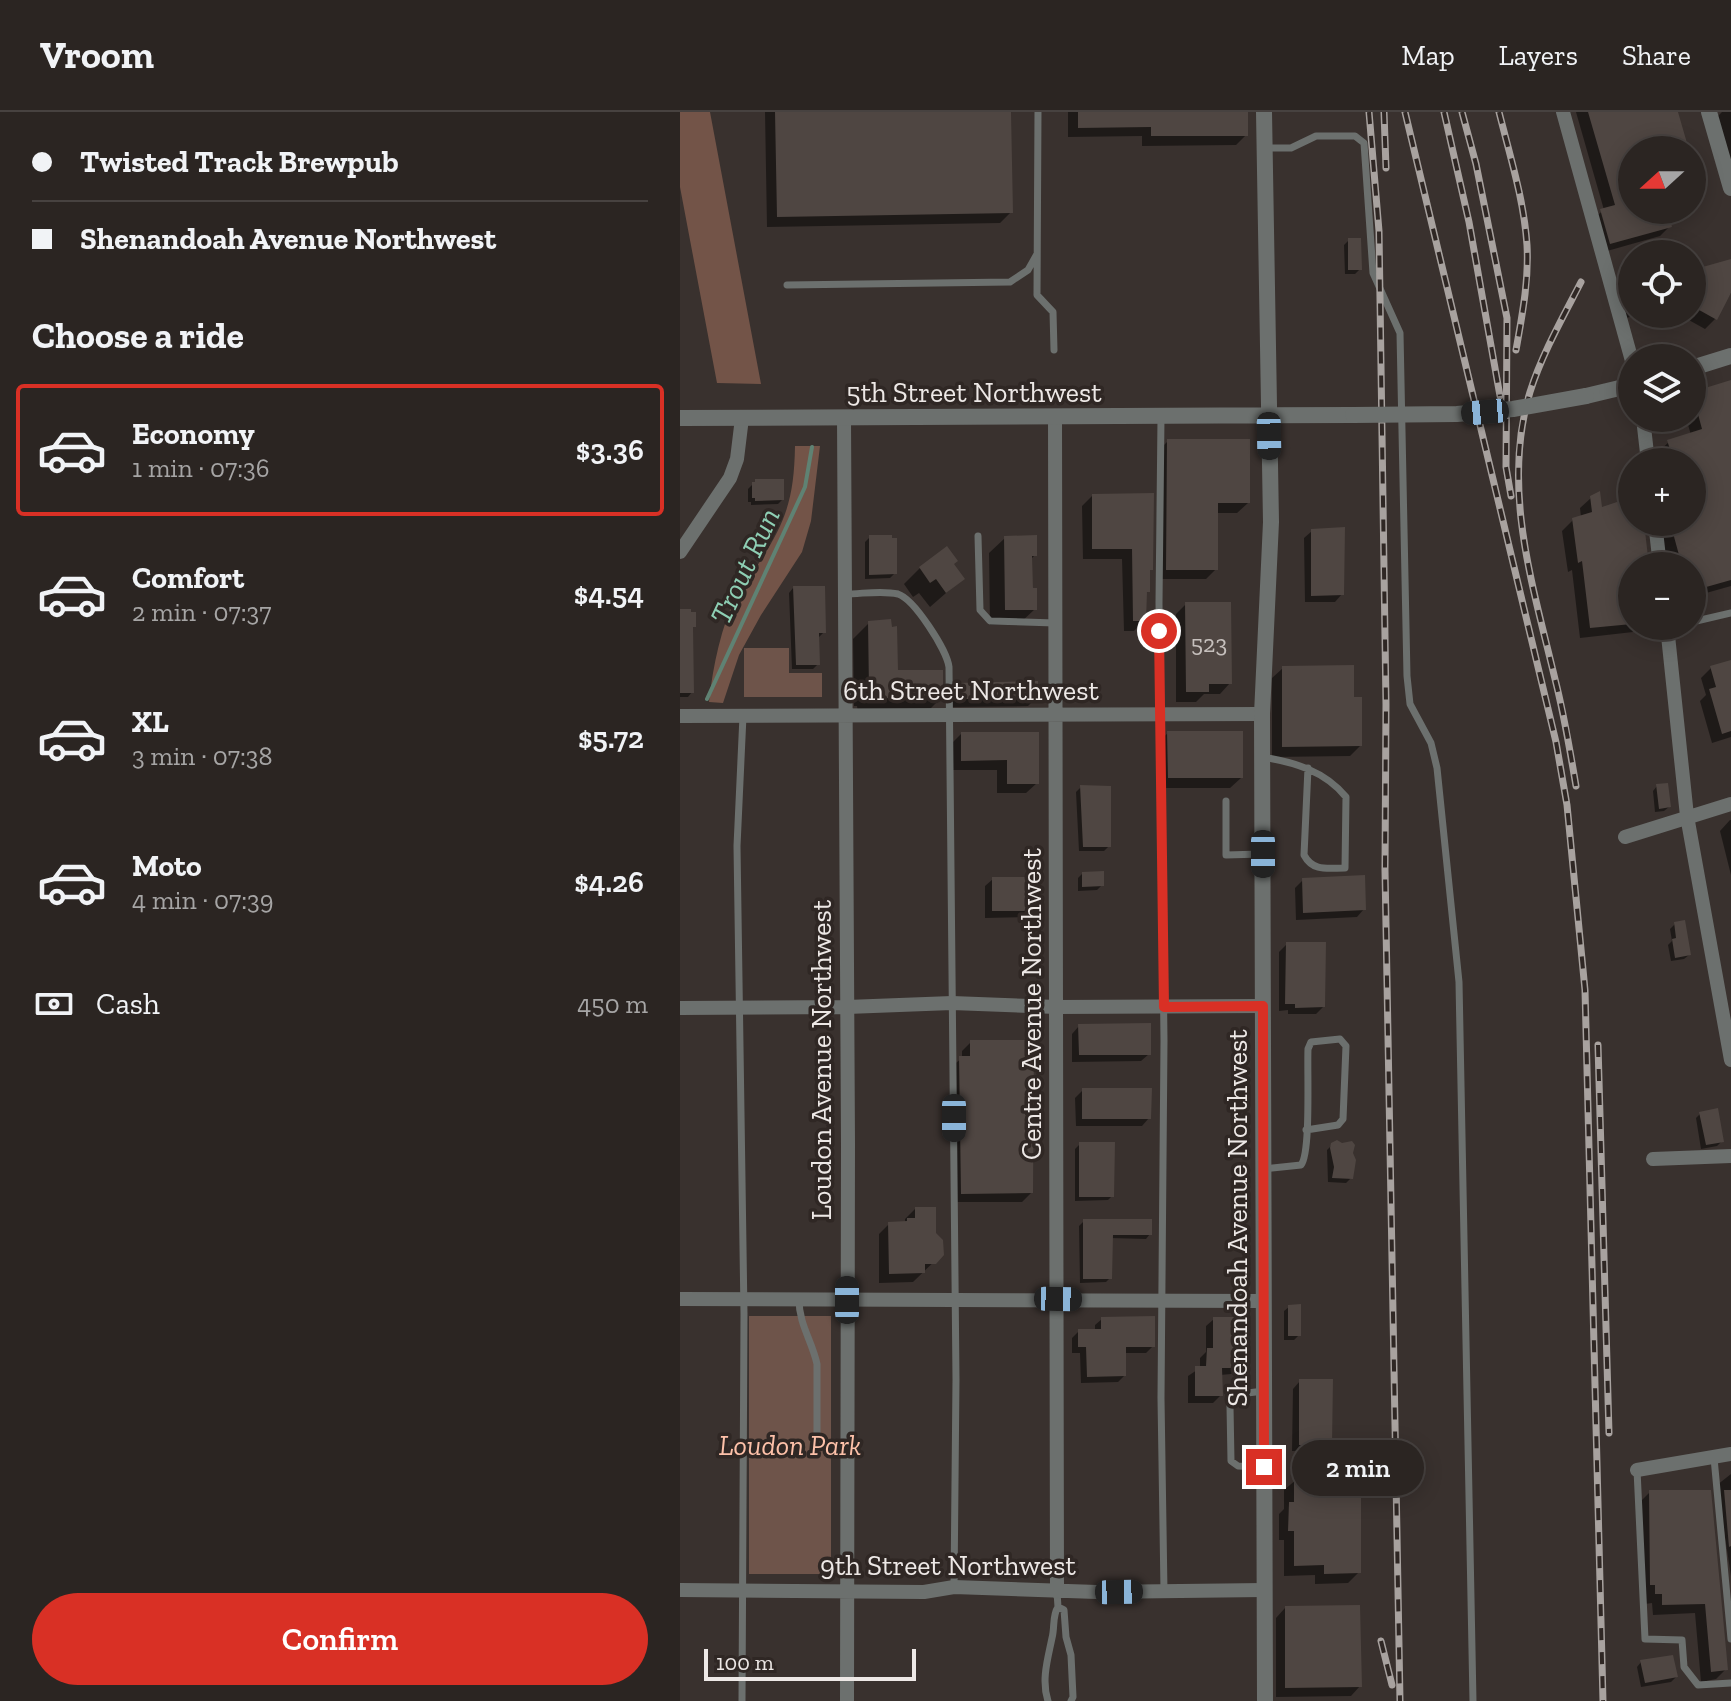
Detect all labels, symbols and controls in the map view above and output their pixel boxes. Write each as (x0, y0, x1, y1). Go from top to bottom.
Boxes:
text: Vroom (40, 32, 154, 78)
text: Map (1401, 39, 1455, 72)
text: Layers (1499, 39, 1578, 72)
text: Share (1622, 39, 1691, 72)
north arrow (1618, 136, 1706, 224)
map controls (1618, 136, 1706, 640)
text: Twisted Track Brewpub (80, 144, 399, 180)
text: Shenandoah Avenue Northwest (80, 221, 496, 257)
button: locate (1618, 240, 1706, 328)
text: Choose a ride (32, 314, 244, 357)
button: layers (1618, 344, 1706, 432)
street label: 5th Street Northwest (846, 376, 1102, 409)
car (1460, 398, 1510, 426)
car (1257, 412, 1281, 460)
icon: car (36, 414, 108, 486)
text: Economy (132, 416, 255, 452)
text: $3.36 (576, 432, 644, 468)
button: + (1618, 448, 1706, 536)
text: 1 min · 07:36 (132, 452, 270, 484)
water label: Trout Run (702, 502, 788, 630)
button: − (1618, 552, 1706, 640)
icon: car (36, 558, 108, 630)
text: Comfort (132, 560, 244, 596)
text: $4.54 (574, 576, 644, 612)
text: 2 min · 07:37 (132, 596, 271, 628)
route start (1141, 613, 1177, 649)
house number: 523 (1191, 629, 1227, 658)
street label: 6th Street Northwest (843, 674, 1100, 707)
icon: car (36, 702, 108, 774)
text: XL (132, 704, 169, 740)
text: $5.72 (578, 720, 644, 756)
text: 3 min · 07:38 (132, 740, 272, 772)
car (1251, 830, 1275, 878)
icon: car (36, 846, 108, 918)
street label: Centre Avenue Northwest (1015, 847, 1048, 1160)
text: Moto (132, 848, 202, 884)
text: $4.26 (574, 864, 644, 900)
text: 4 min · 07:39 (132, 884, 274, 916)
street label: Loudon Avenue Northwest (805, 899, 838, 1220)
icon: cash (32, 982, 76, 1026)
text: Cash (96, 986, 160, 1022)
text: 450 m (577, 988, 648, 1020)
street label: Shenandoah Avenue Northwest (1221, 1029, 1254, 1407)
car (942, 1094, 966, 1142)
car (835, 1276, 859, 1324)
car (1034, 1287, 1082, 1311)
park label: Loudon Park (719, 1429, 861, 1462)
callout: 2 min (1292, 1439, 1424, 1495)
route end (1246, 1449, 1282, 1485)
text: 2 min (1326, 1452, 1390, 1484)
street label: 9th Street Northwest (820, 1549, 1077, 1582)
car (1095, 1580, 1143, 1604)
button: Confirm (32, 1593, 648, 1685)
scale bar (704, 1645, 916, 1681)
text: 100 m (716, 1649, 774, 1676)

